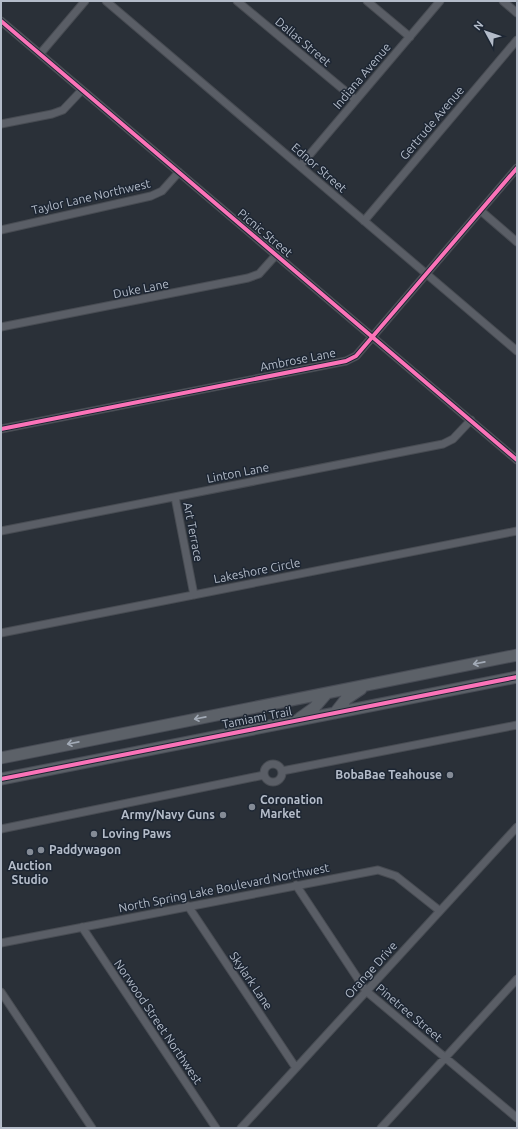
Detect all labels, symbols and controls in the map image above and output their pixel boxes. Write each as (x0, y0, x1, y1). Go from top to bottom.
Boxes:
north arrow (466, 12, 506, 52)
street label: Dallas Street (273, 15, 334, 69)
text: N (471, 19, 486, 33)
street label: Indiana Avenue (330, 40, 393, 111)
street label: Gertrude Avenue (397, 83, 466, 162)
street label: Ednor Street (289, 140, 350, 195)
street label: Taylor Lane Northwest (30, 176, 152, 217)
street label: Picnic Street (235, 206, 295, 259)
street label: Duke Lane (112, 277, 170, 300)
street label: Ambrose Lane (259, 346, 337, 373)
street label: Linton Lane (206, 460, 270, 485)
street label: Art Terrace (181, 501, 206, 563)
street label: Lakeshore Circle (213, 556, 301, 585)
one-way arrow (473, 659, 486, 667)
street label: Tamiami Trail (221, 704, 293, 731)
one-way arrow (194, 714, 207, 722)
one-way arrow (67, 740, 80, 748)
place label: BobaBae Teahouse (335, 768, 442, 781)
marker: BobaBae Teahouse (445, 770, 455, 780)
place label: Coronation Market (260, 793, 323, 820)
marker: Coronation Market (247, 802, 257, 812)
place label: Army/Navy Guns (121, 808, 215, 821)
marker: Army/Navy Guns (218, 810, 228, 820)
place label: Loving Paws (102, 827, 172, 840)
marker: Loving Paws (89, 829, 99, 839)
place label: Paddywagon (49, 843, 121, 856)
marker: Paddywagon (36, 845, 46, 855)
marker: Auction Studio (25, 847, 35, 857)
place label: Auction Studio (8, 859, 52, 886)
street label: North Spring Lake Boulevard Northwest (117, 861, 331, 914)
street label: Orange Drive (342, 939, 399, 1001)
street label: Skylark Lane (227, 949, 275, 1012)
street label: Norwood Street Northwest (112, 957, 205, 1087)
street label: Pinetree Street (374, 981, 445, 1044)

